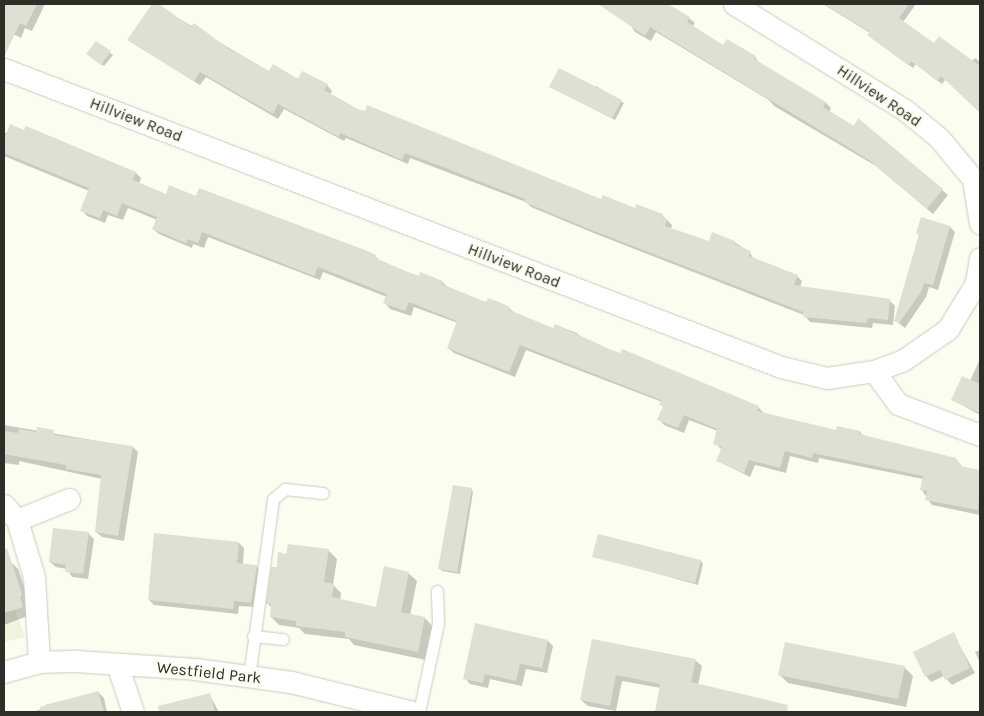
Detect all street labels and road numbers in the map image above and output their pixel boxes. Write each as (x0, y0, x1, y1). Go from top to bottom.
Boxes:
street label: Hillview Road (833, 61, 925, 131)
street label: Hillview Road (87, 94, 185, 146)
street label: Hillview Road (465, 240, 563, 292)
street label: Westfield Park (156, 658, 262, 688)

